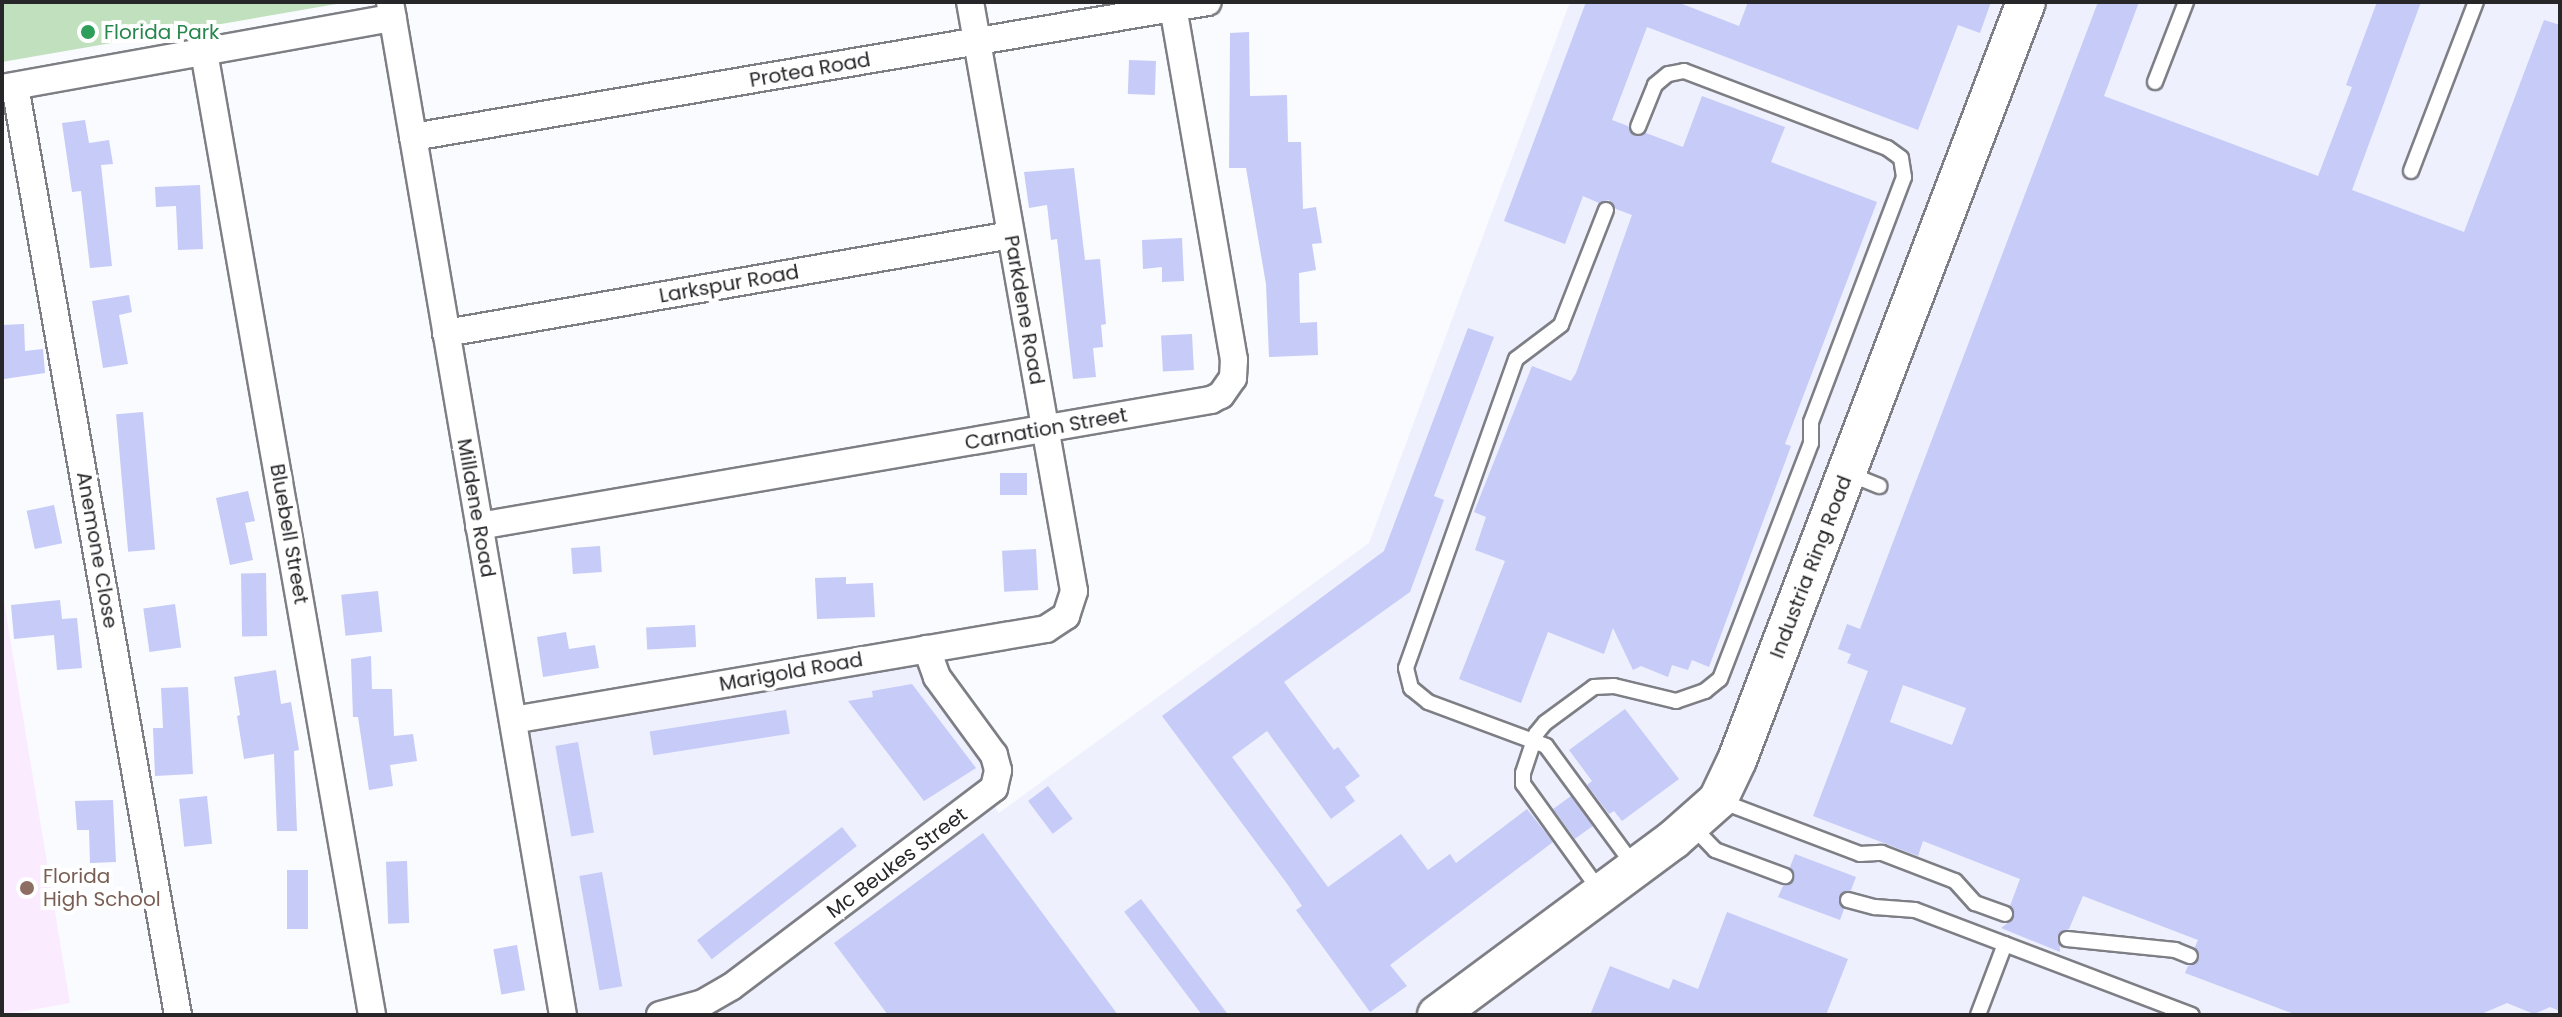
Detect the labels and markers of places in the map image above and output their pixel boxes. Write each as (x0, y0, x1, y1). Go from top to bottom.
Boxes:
place label: Florida Park (104, 20, 219, 44)
marker: Florida Park (79, 23, 97, 41)
place label: Florida High School (43, 864, 161, 911)
marker: Florida High School (18, 879, 36, 897)

